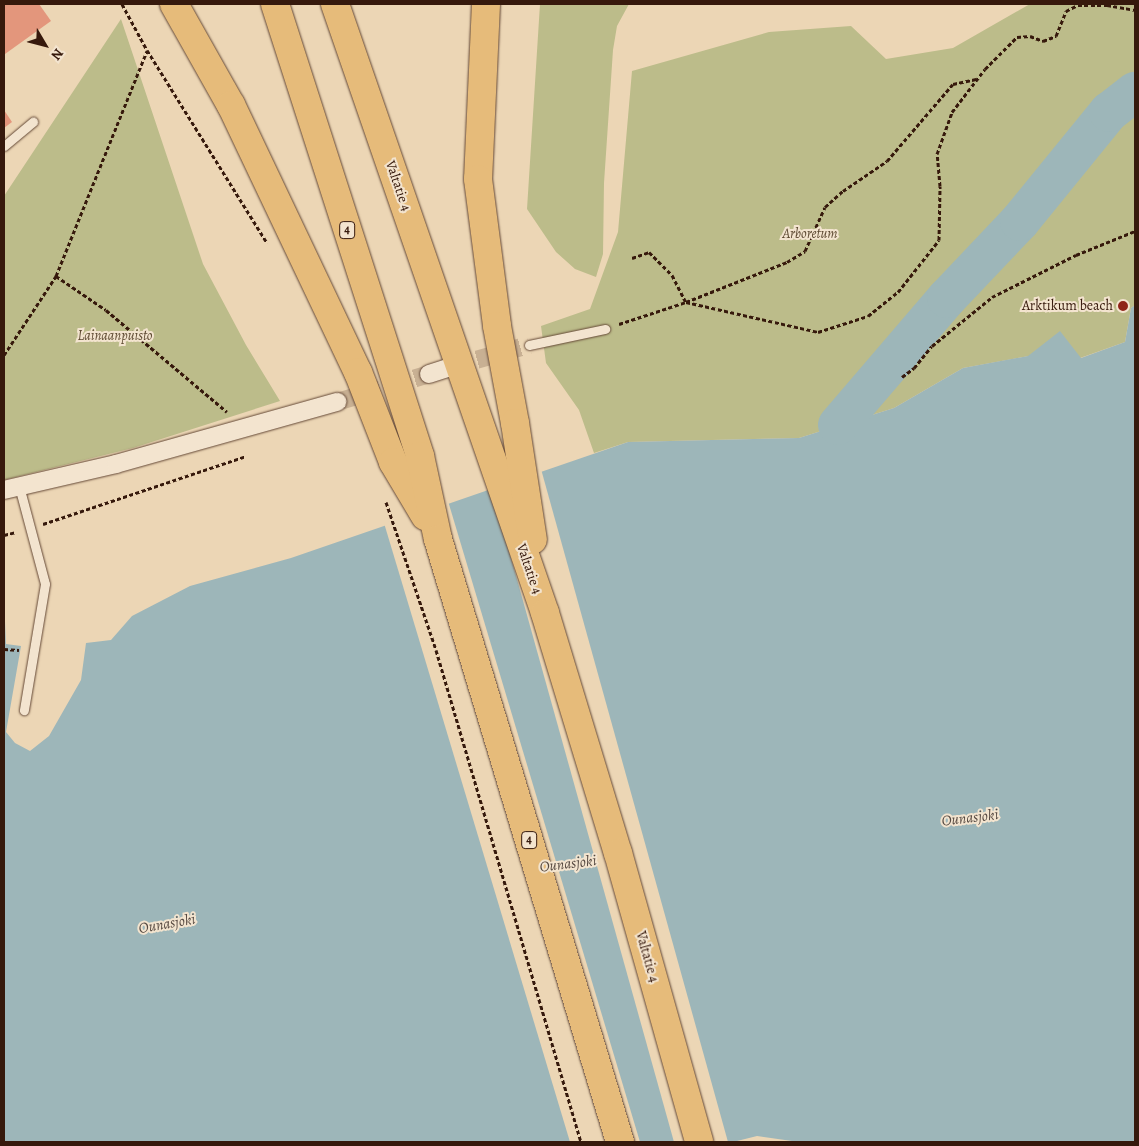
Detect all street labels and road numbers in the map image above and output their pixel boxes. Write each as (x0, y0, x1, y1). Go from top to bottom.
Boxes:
street label: Valtatie 4 (382, 158, 414, 214)
road number: 4 (338, 220, 356, 240)
street label: Valtatie 4 (513, 541, 545, 597)
road number: 4 (520, 830, 538, 850)
street label: Valtatie 4 (632, 929, 662, 985)

